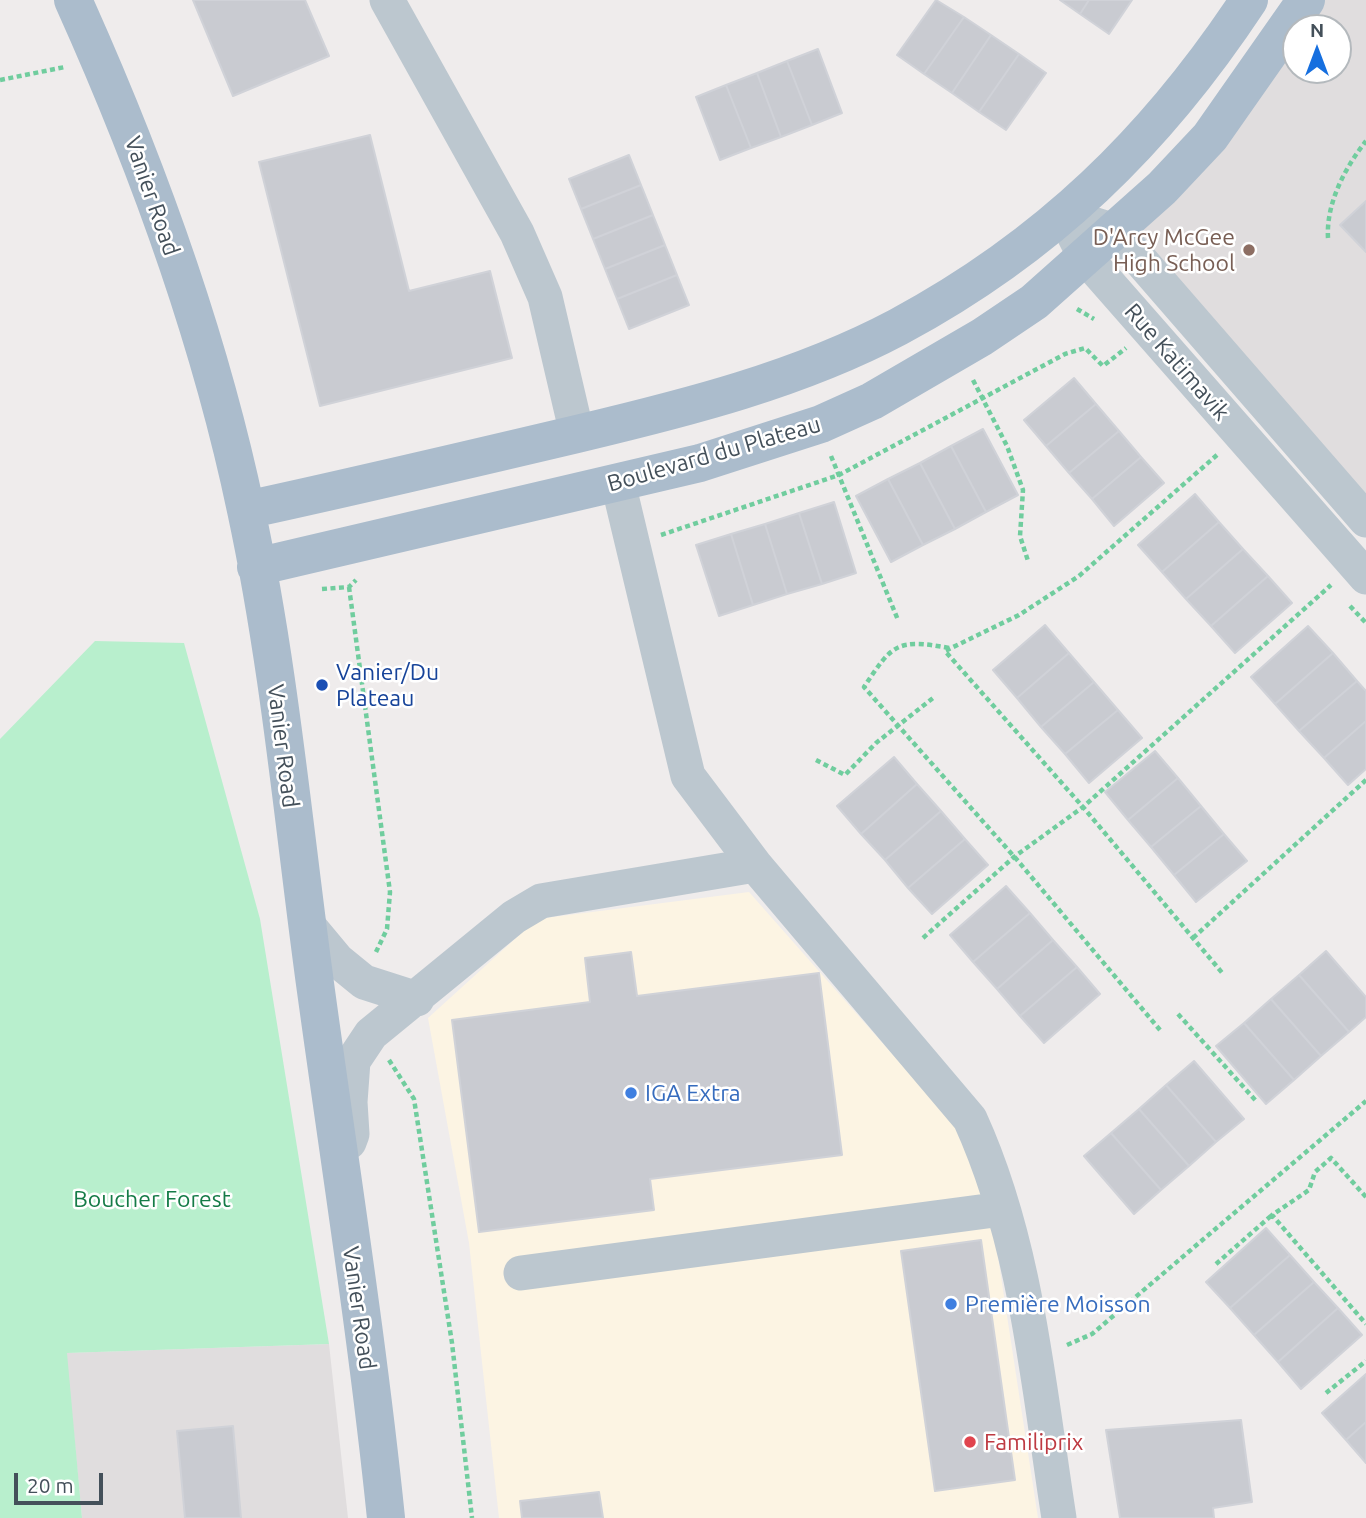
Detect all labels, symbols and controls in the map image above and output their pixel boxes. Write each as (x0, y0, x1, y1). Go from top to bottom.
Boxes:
north arrow (1282, 14, 1352, 84)
text: N (1310, 19, 1324, 41)
street label: Vanier Road (119, 133, 185, 259)
place label: D'Arcy McGee High School (1093, 223, 1235, 277)
marker: D'Arcy McGee High School (1241, 242, 1257, 258)
street label: Rue Katimavik (1119, 298, 1235, 426)
street label: Boulevard du Plateau (604, 410, 824, 498)
place label: Vanier/Du Plateau (336, 658, 439, 712)
marker: Vanier/Du Plateau (314, 677, 330, 693)
street label: Vanier Road (262, 683, 304, 809)
place label: IGA Extra (645, 1079, 741, 1107)
marker: IGA Extra (623, 1085, 639, 1101)
park label: Boucher Forest (73, 1185, 231, 1213)
street label: Vanier Road (337, 1244, 381, 1372)
place label: Première Moisson (965, 1290, 1151, 1318)
marker: Première Moisson (943, 1296, 959, 1312)
place label: Familiprix (984, 1428, 1083, 1456)
marker: Familiprix (962, 1434, 978, 1450)
scale bar (18, 1458, 107, 1502)
text: 20 m (27, 1473, 74, 1497)

